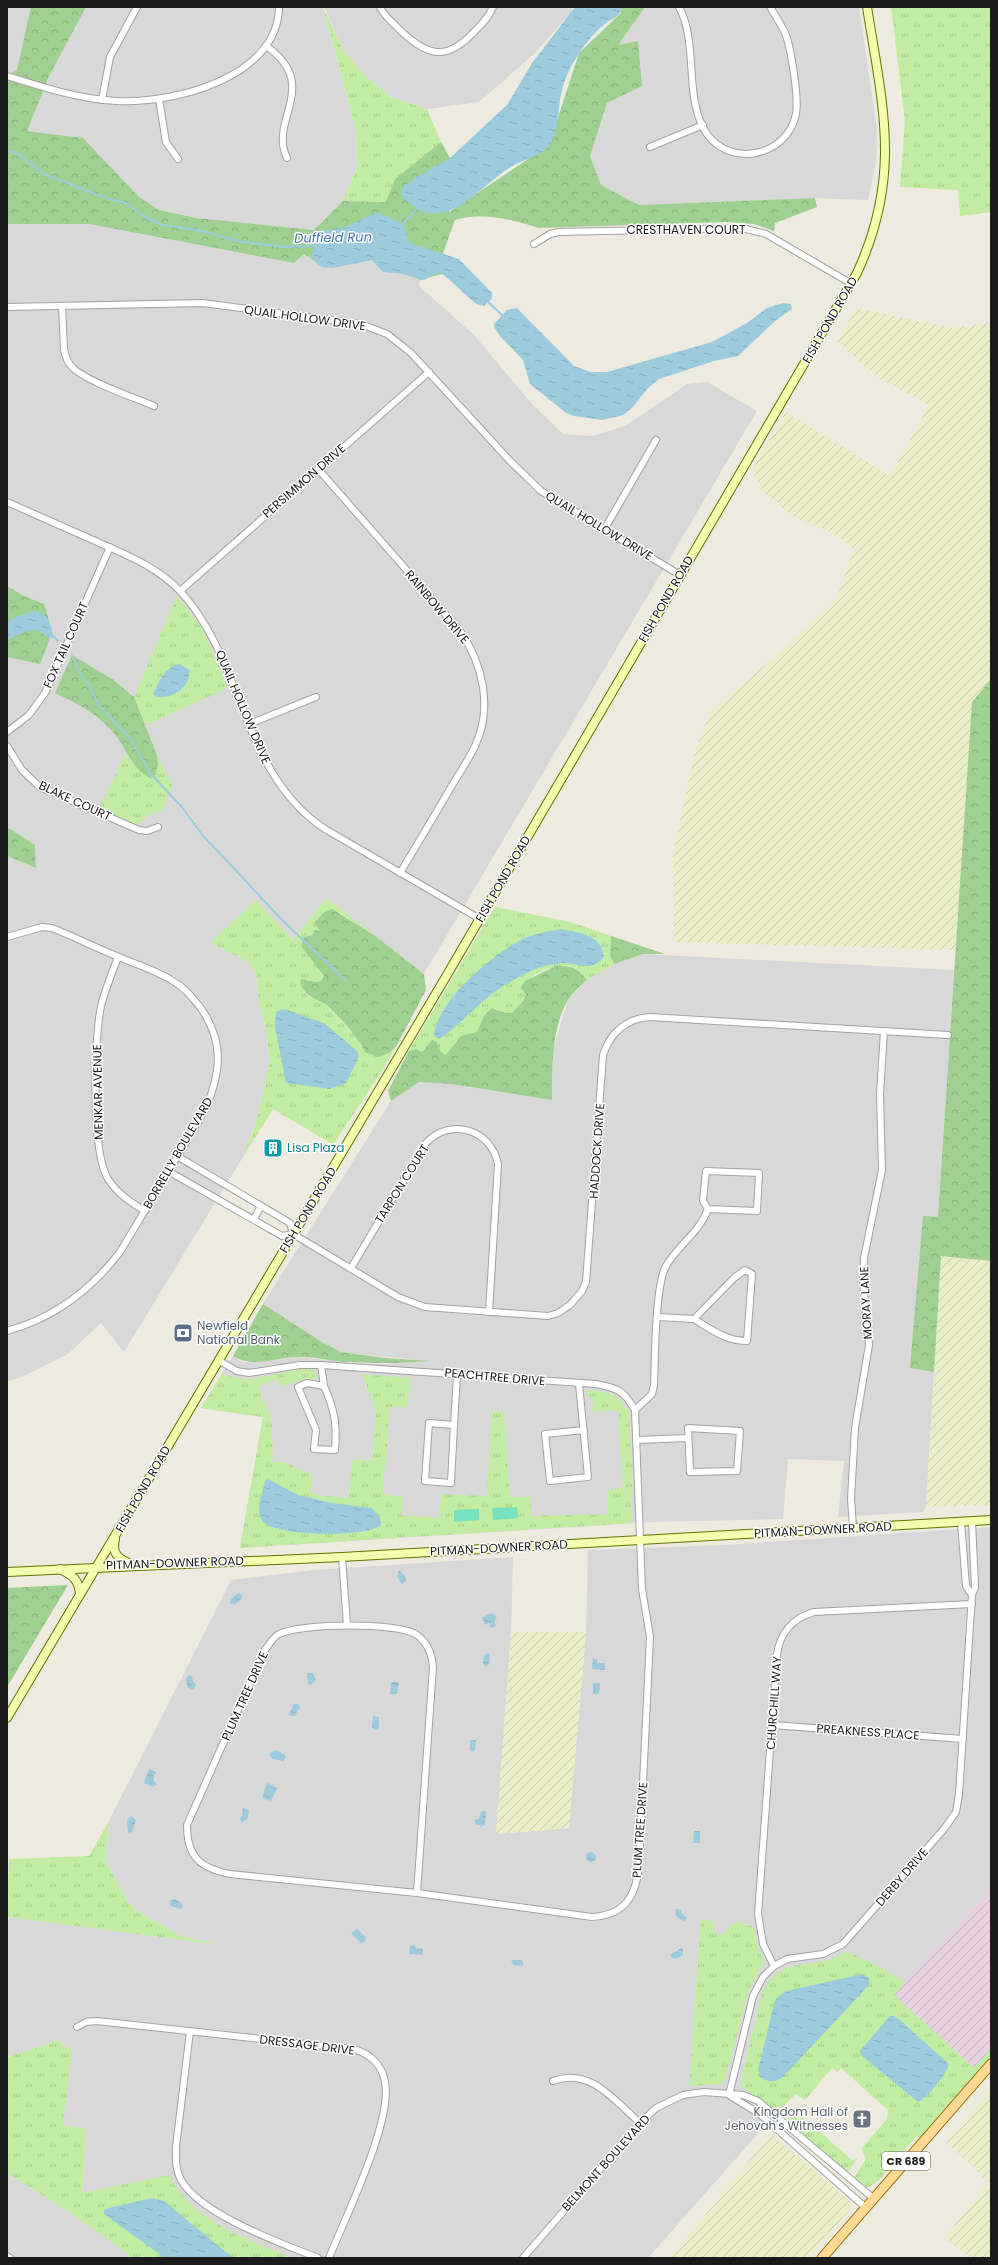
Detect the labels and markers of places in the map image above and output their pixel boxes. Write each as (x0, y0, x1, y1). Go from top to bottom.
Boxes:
building icon: Lisa Plaza (262, 1137, 284, 1159)
place label: Lisa Plaza (287, 1139, 344, 1156)
place label: Newfield National Bank (197, 1317, 281, 1348)
bank icon: Newfield National Bank (172, 1322, 194, 1344)
place label: Kingdom Hall of Jehovah's Witnesses (725, 2103, 848, 2134)
church icon: Kingdom Hall of Jehovah's Witnesses (851, 2108, 873, 2130)

